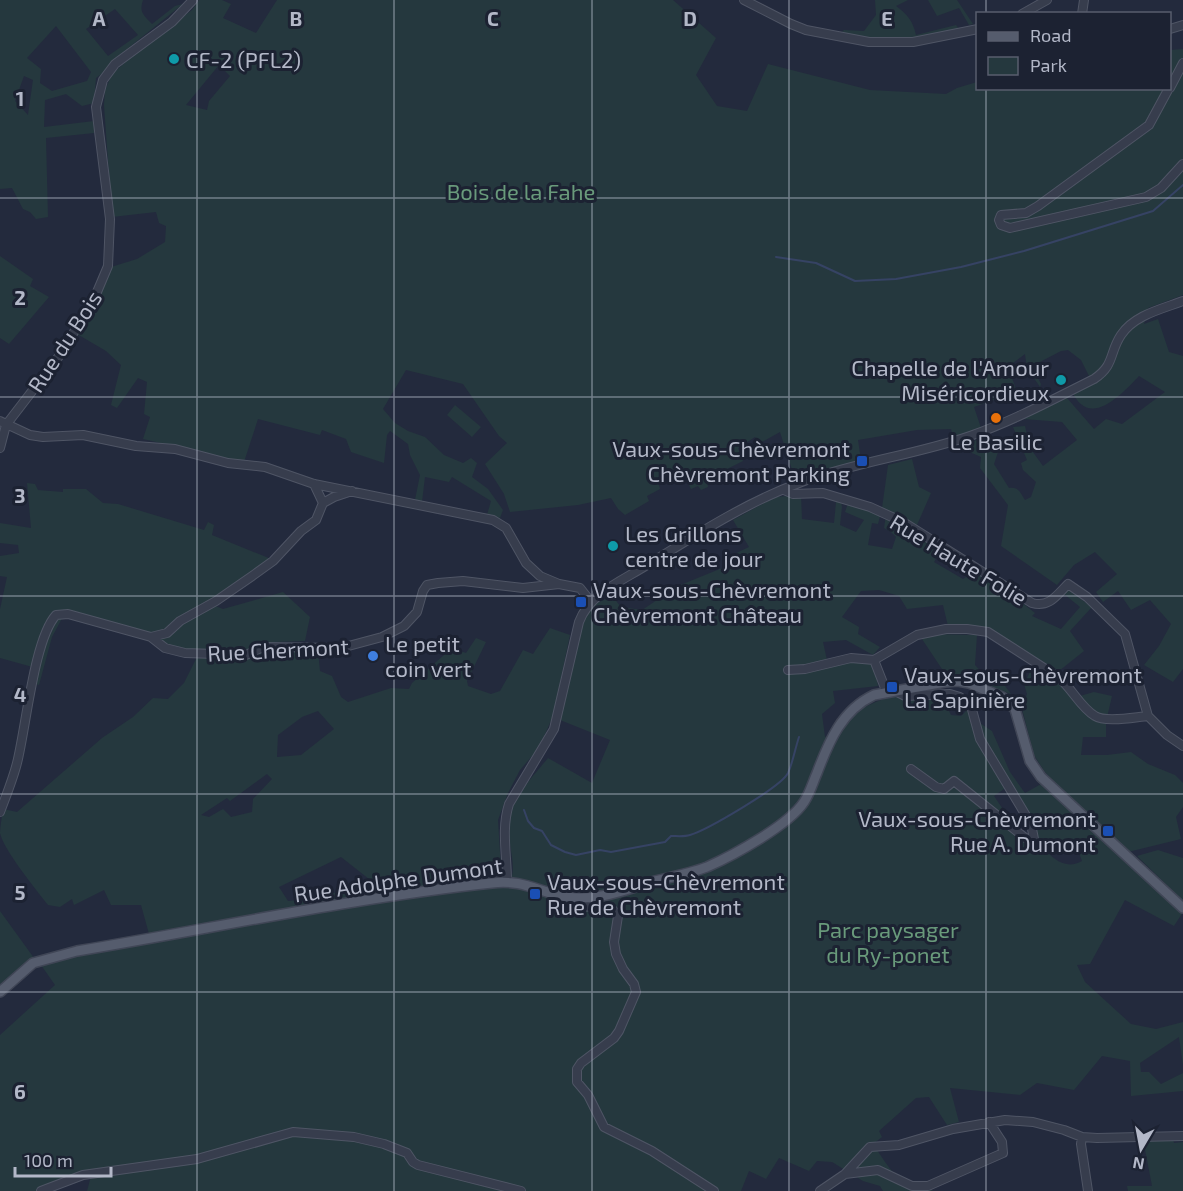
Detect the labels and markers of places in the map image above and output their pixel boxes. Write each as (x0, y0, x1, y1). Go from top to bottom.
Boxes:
place label: CF-2 (PFL2) (186, 46, 301, 72)
marker: CF-2 (PFL2) (167, 52, 181, 66)
place label: Chapelle de l'Amour Miséricordieux (851, 354, 1049, 405)
marker: Chapelle de l'Amour Miséricordieux (1054, 373, 1068, 387)
marker: Le Basilic (989, 411, 1003, 425)
place label: Le Basilic (949, 428, 1043, 454)
place label: Vaux-sous-Chèvremont Chèvremont Parking (612, 435, 850, 486)
marker: Vaux-sous-Chèvremont Chèvremont Parking (855, 454, 869, 468)
place label: Les Grillons centre de jour (625, 520, 763, 572)
marker: Les Grillons centre de jour (606, 539, 620, 553)
place label: Vaux-sous-Chèvremont Chèvremont Château (593, 576, 831, 627)
marker: Vaux-sous-Chèvremont Chèvremont Château (574, 595, 588, 609)
place label: Le petit coin vert (385, 630, 471, 681)
marker: Le petit coin vert (366, 649, 380, 663)
place label: Vaux-sous-Chèvremont La Sapinière (904, 661, 1142, 712)
marker: Vaux-sous-Chèvremont La Sapinière (885, 680, 899, 694)
place label: Vaux-sous-Chèvremont Rue A. Dumont (858, 805, 1096, 856)
marker: Vaux-sous-Chèvremont Rue A. Dumont (1101, 824, 1115, 838)
place label: Vaux-sous-Chèvremont Rue de Chèvremont (547, 868, 785, 919)
marker: Vaux-sous-Chèvremont Rue de Chèvremont (528, 887, 542, 901)

